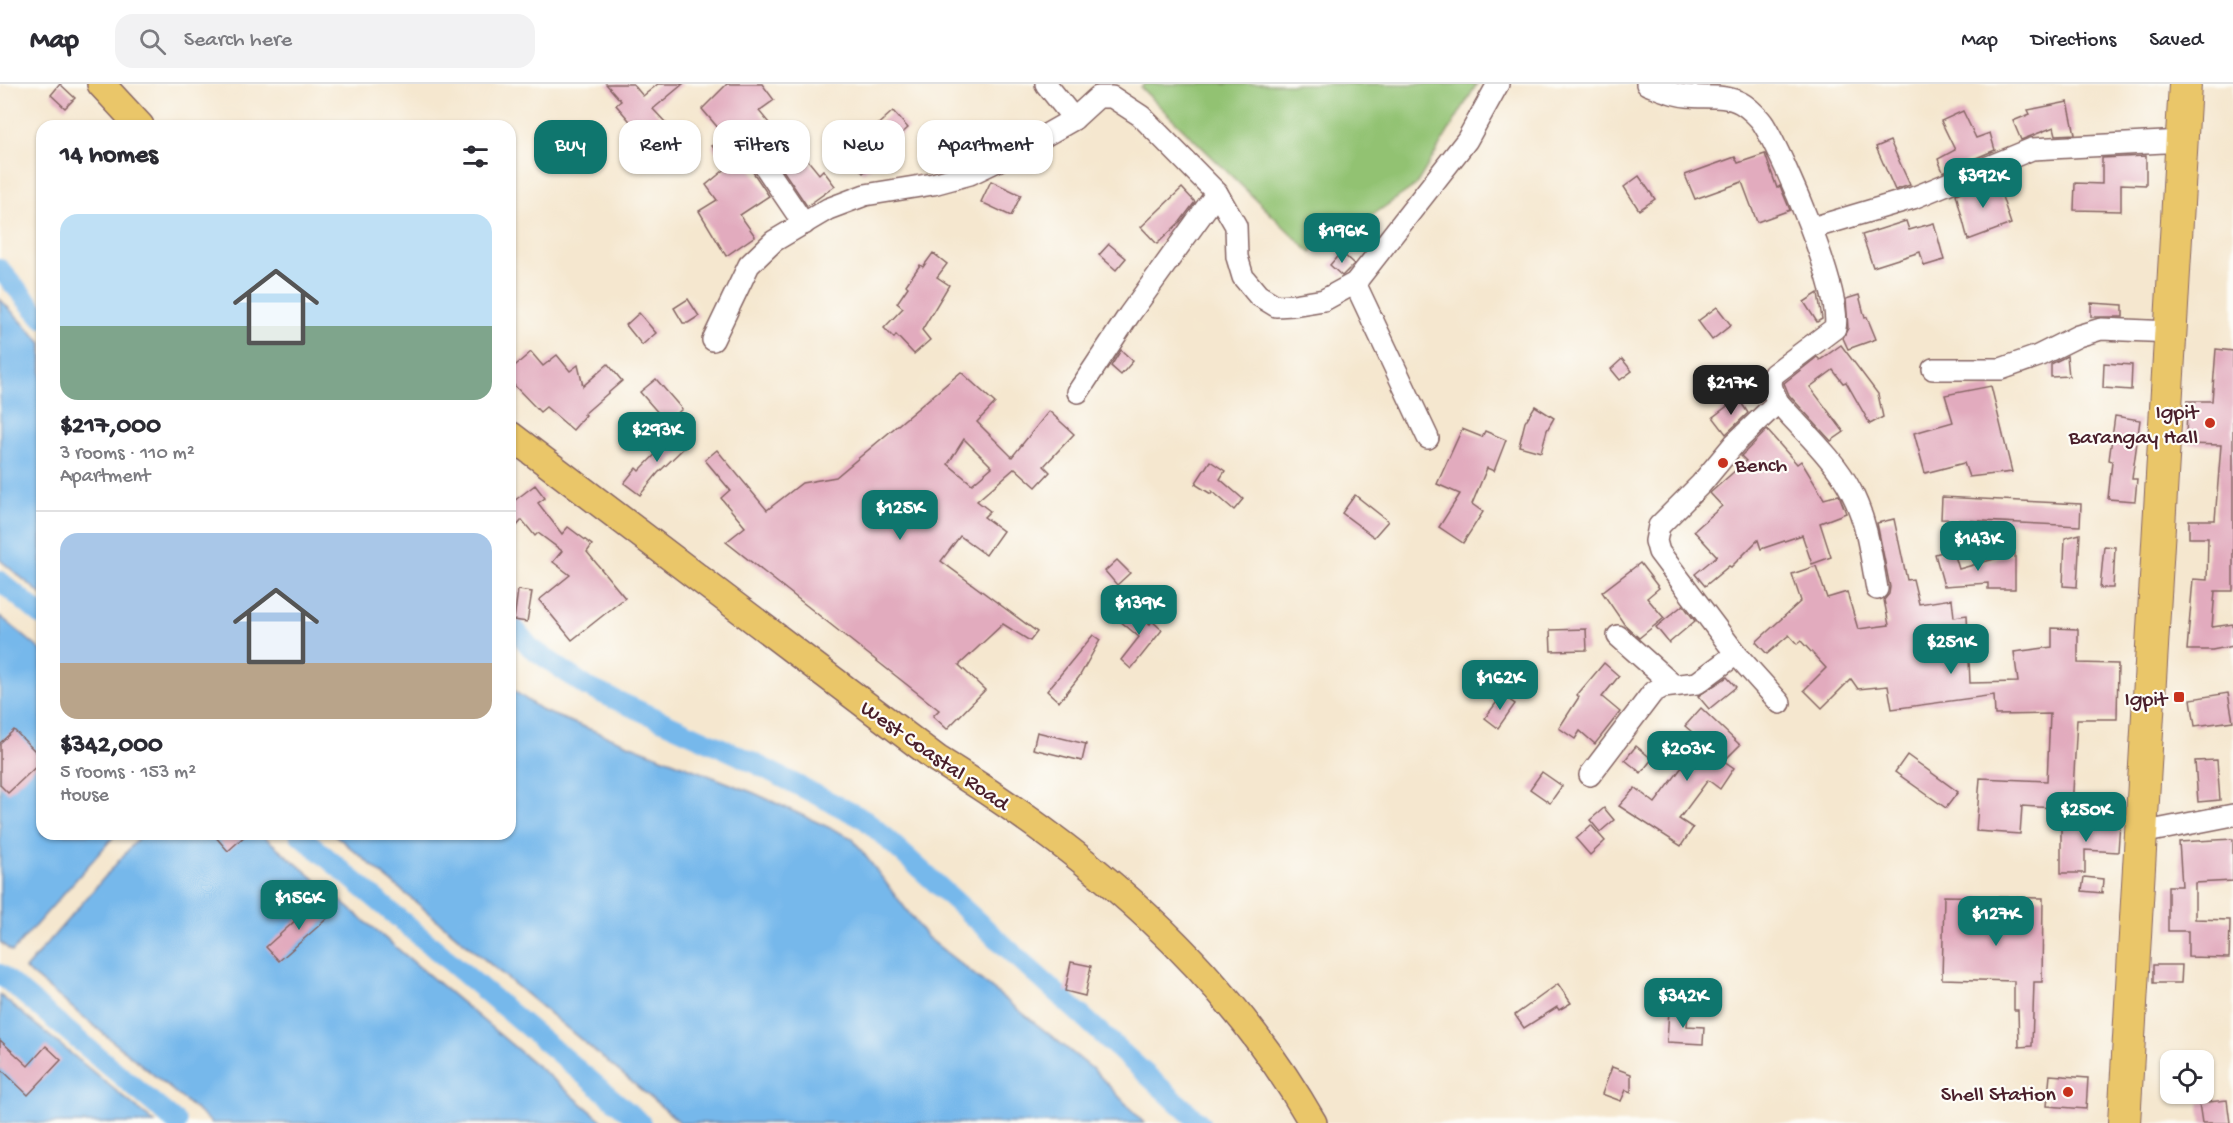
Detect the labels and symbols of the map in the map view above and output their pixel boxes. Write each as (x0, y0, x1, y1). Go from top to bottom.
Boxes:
pin: $392K (1941, 158, 2025, 209)
pin: $196K (1300, 213, 1384, 264)
pin: $217K (1689, 365, 1773, 416)
place label: Igpit Barangay Hall (2068, 401, 2200, 452)
pin: $293K (615, 412, 699, 463)
marker: Igpit Barangay Hall (2203, 416, 2217, 430)
place label: Bench (1734, 454, 1788, 480)
marker: Bench (1716, 456, 1730, 470)
pin: $125K (858, 490, 942, 541)
pin: $143K (1936, 521, 2020, 572)
pin: $139K (1097, 585, 1181, 636)
pin: $251K (1909, 624, 1993, 675)
pin: $162K (1458, 660, 1542, 711)
place label: Igpit (2125, 688, 2169, 714)
marker: Igpit (2172, 690, 2186, 704)
street label: West Coastal Road (854, 696, 1015, 819)
pin: $203K (1645, 731, 1729, 782)
pin: $250K (2044, 792, 2128, 843)
pin: $156K (257, 880, 341, 931)
pin: $127K (1954, 896, 2038, 947)
pin: $342K (1641, 978, 1725, 1029)
place label: Shell Station (1941, 1083, 2057, 1109)
marker: Shell Station (2061, 1085, 2075, 1099)

